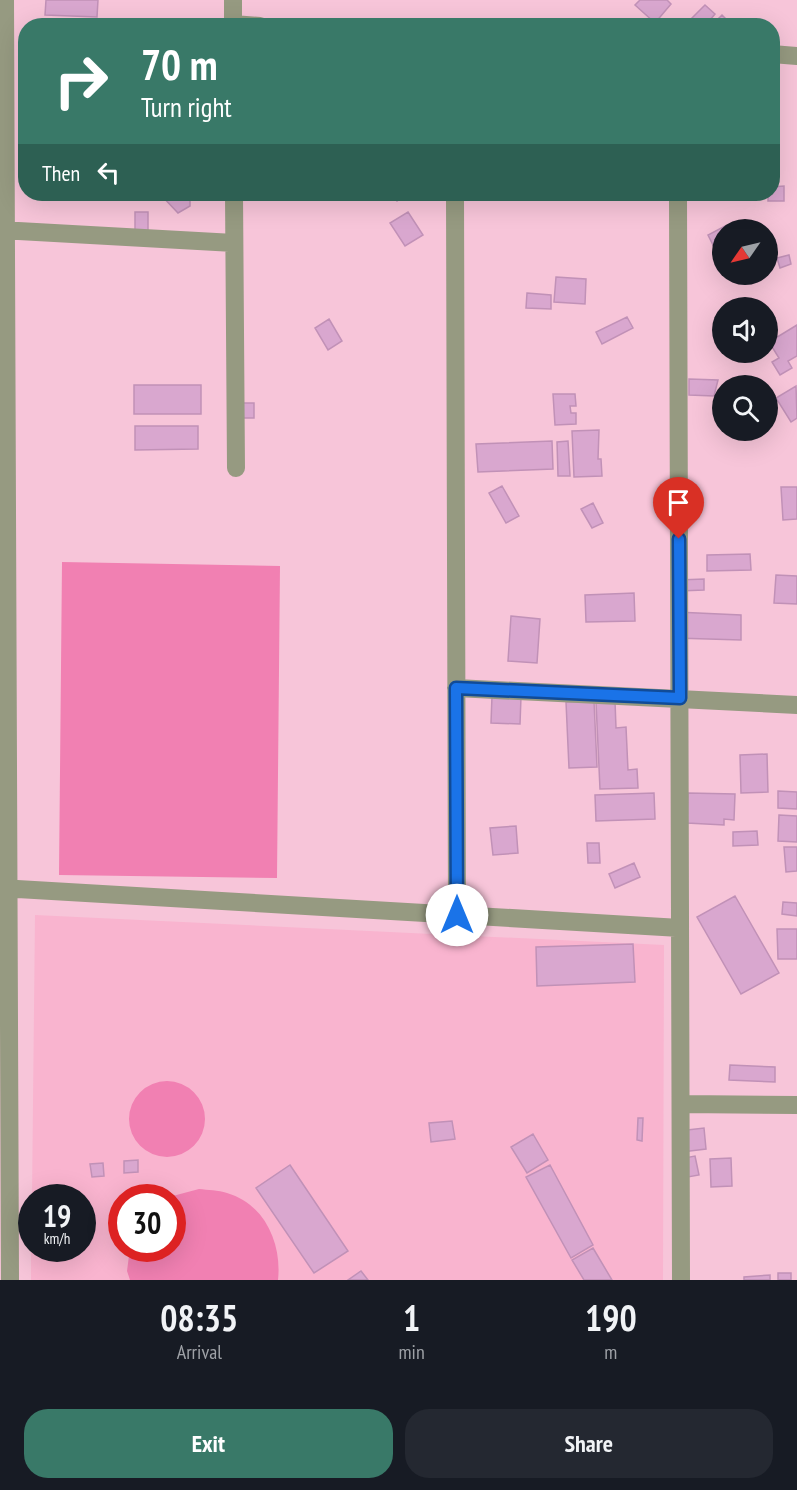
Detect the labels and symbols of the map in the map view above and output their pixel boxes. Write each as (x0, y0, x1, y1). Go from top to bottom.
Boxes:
north arrow (712, 219, 778, 285)
pin (653, 477, 704, 539)
position arrow (425, 883, 489, 947)
speed limit sign: 30 (108, 1184, 186, 1262)

